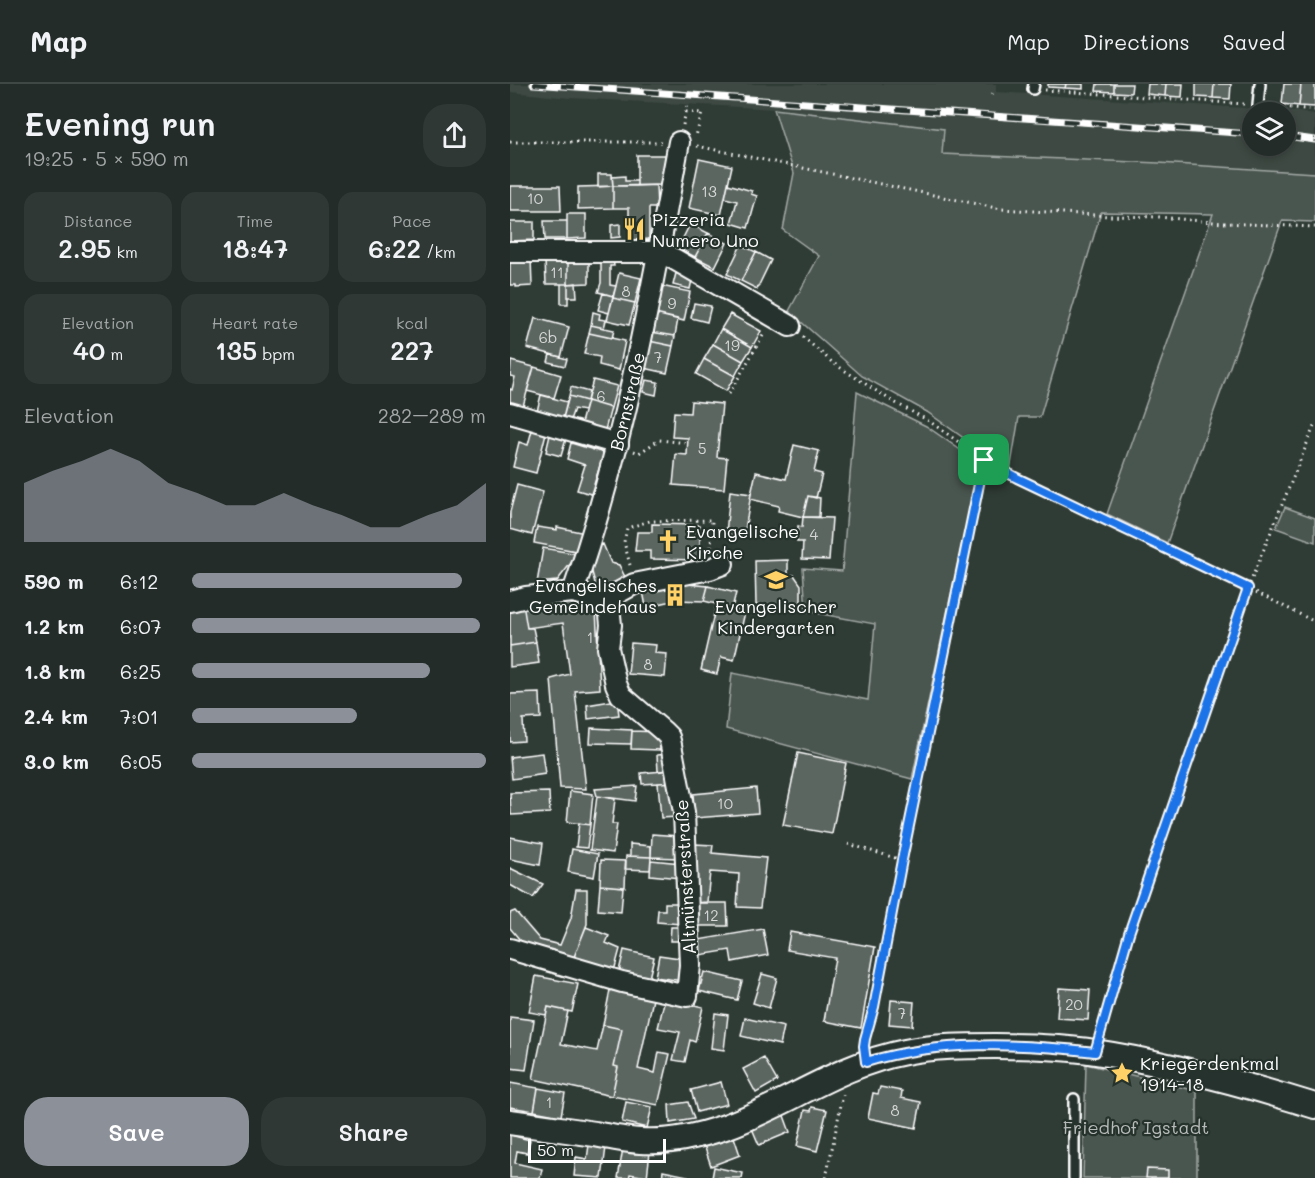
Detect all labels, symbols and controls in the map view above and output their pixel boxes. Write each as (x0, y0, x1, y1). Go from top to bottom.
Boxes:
text: Map (30, 23, 87, 59)
text: Map (1007, 28, 1050, 55)
text: Directions (1083, 28, 1190, 55)
text: Saved (1223, 28, 1285, 55)
text: Evening run (24, 101, 216, 144)
map controls (1242, 102, 1296, 156)
button: layers (1242, 102, 1296, 156)
button: share (423, 104, 486, 167)
text: 19:25 · 5 × 590 m (24, 145, 189, 171)
house number: 13 (701, 181, 717, 201)
house number: 10 (527, 188, 543, 208)
place label: Pizzeria Numero Uno (652, 207, 759, 252)
text: Distance (64, 210, 132, 231)
text: Time (237, 210, 273, 231)
text: Pace (392, 210, 432, 231)
restaurant icon: Pizzeria Numero Uno (621, 216, 647, 242)
text: 2.95 (58, 231, 111, 265)
text: 18:47 (222, 231, 288, 265)
text: 6:22 (368, 231, 421, 265)
text: km (111, 241, 138, 262)
text: /km (421, 241, 456, 262)
house number: 11 (550, 262, 564, 282)
house number: 8 (621, 281, 631, 301)
house number: 9 (668, 293, 677, 313)
text: Elevation (62, 312, 134, 333)
text: Heart rate (212, 312, 298, 333)
text: kcal (396, 312, 428, 333)
house number: 6b (539, 327, 557, 347)
text: 40 (73, 333, 105, 367)
text: 135 (215, 333, 257, 367)
text: 227 (390, 333, 434, 367)
house number: 19 (724, 335, 740, 355)
text: m (105, 343, 123, 364)
text: bpm (257, 343, 295, 364)
house number: 7 (654, 347, 662, 367)
street label: Bornstraße (604, 350, 650, 453)
house number: 6 (596, 386, 606, 406)
text: Elevation (24, 402, 114, 428)
text: 282–289 m (378, 402, 486, 428)
pin (958, 434, 1009, 485)
house number: 5 (698, 438, 706, 458)
icon: arrive (967, 443, 1000, 476)
place label: Evangelische Kirche (686, 519, 799, 564)
house number: 4 (810, 524, 819, 544)
church icon: Evangelische Kirche (655, 528, 681, 554)
school or university icon: Evangelischer Kindergarten (763, 567, 789, 593)
text: 590 m (24, 568, 84, 594)
text: 6:12 (120, 568, 158, 594)
place label: Evangelisches Gemeindehaus (529, 573, 657, 618)
building icon: Evangelisches Gemeindehaus (662, 582, 688, 608)
place label: Evangelischer Kindergarten (715, 594, 837, 639)
text: 1.2 km (24, 613, 84, 639)
text: 6:07 (120, 613, 162, 639)
house number: 1 (587, 627, 593, 647)
house number: 8 (643, 654, 653, 674)
text: 1.8 km (24, 658, 85, 684)
text: 6:25 (120, 658, 161, 684)
text: 2.4 km (24, 703, 88, 729)
text: 7:01 (120, 703, 159, 729)
text: 3.0 km (24, 748, 89, 774)
text: 6:05 (120, 748, 162, 774)
house number: 10 (717, 793, 733, 813)
street label: Altmünsterstraße (669, 799, 701, 955)
house number: 12 (703, 905, 719, 925)
house number: 20 (1065, 994, 1083, 1014)
house number: 7 (898, 1003, 906, 1023)
place label: Kriegerdenkmal 1914-18 (1140, 1051, 1279, 1096)
place icon: Kriegerdenkmal 1914-18 (1109, 1060, 1135, 1086)
house number: 1 (546, 1092, 552, 1112)
button: Save (24, 1097, 249, 1166)
button: Share (261, 1097, 486, 1166)
house number: 8 (890, 1100, 900, 1120)
park label: Friedhof Igstadt (1063, 1115, 1209, 1139)
scale bar (528, 1136, 666, 1164)
text: 50 m (537, 1139, 574, 1160)

